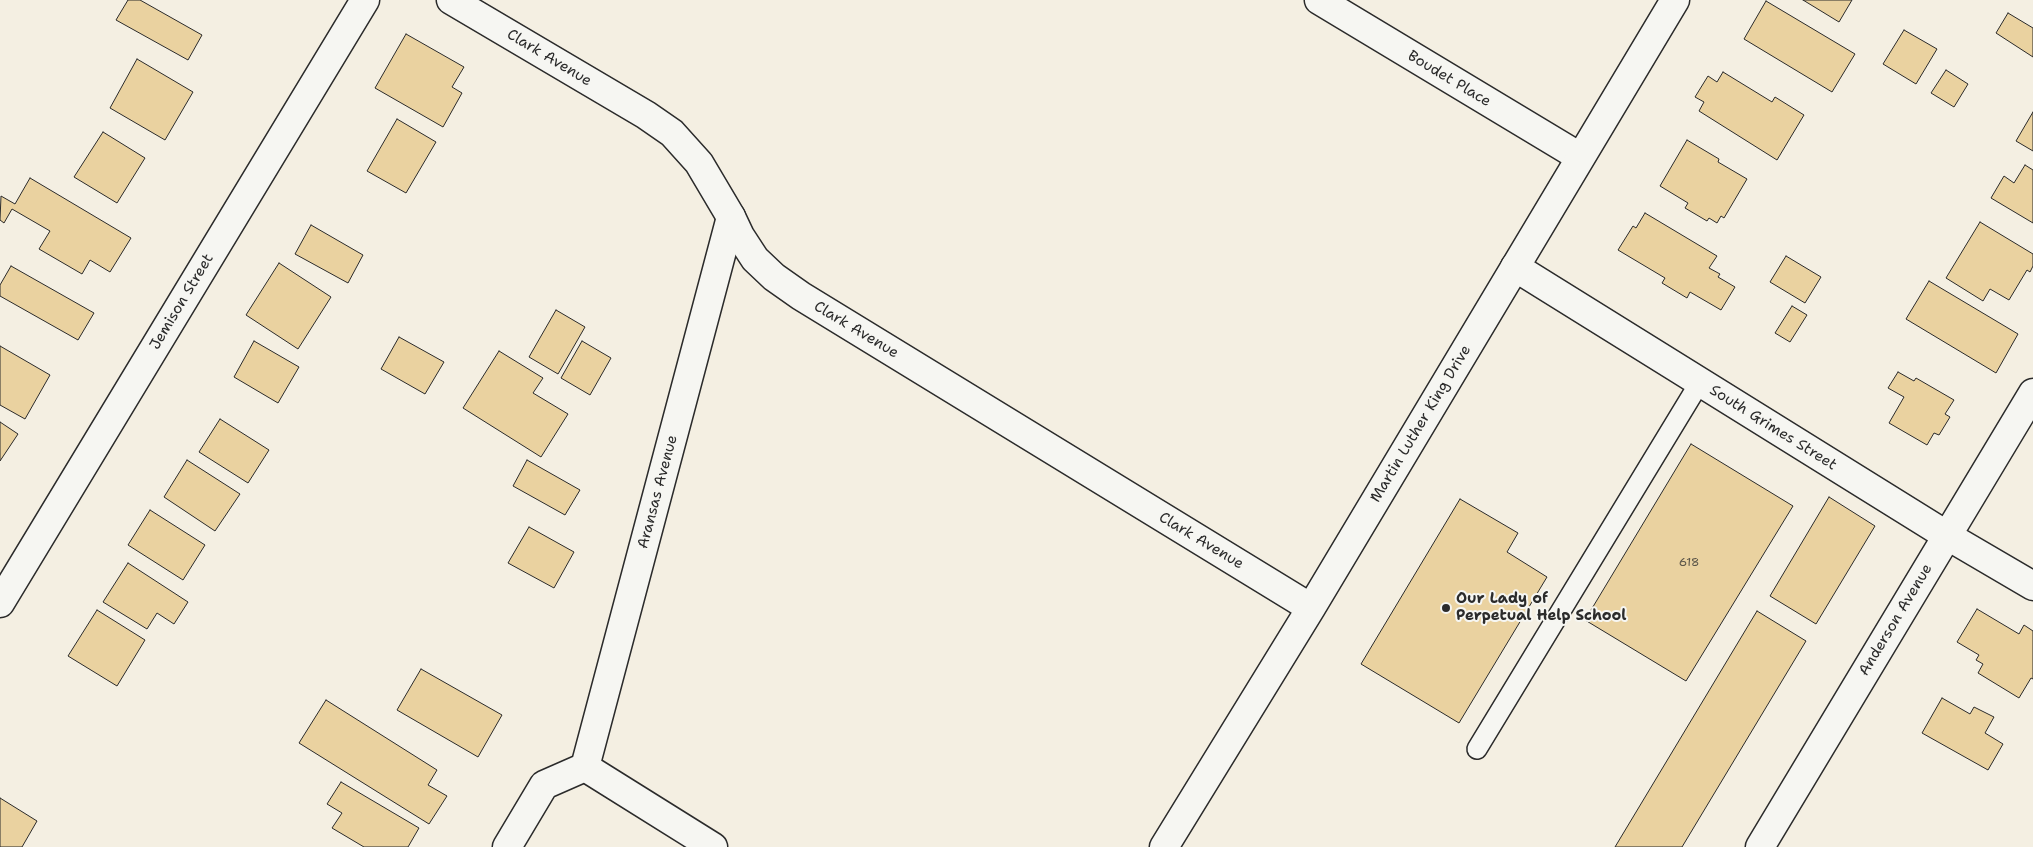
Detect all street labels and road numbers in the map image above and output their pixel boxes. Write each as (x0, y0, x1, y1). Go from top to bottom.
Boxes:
street label: Clark Avenue (503, 26, 595, 90)
street label: Boudet Place (1404, 47, 1494, 111)
street label: Jemison Street (146, 251, 218, 353)
street label: Clark Avenue (810, 298, 902, 362)
street label: Martin Luther King Drive (1367, 342, 1475, 506)
street label: South Grimes Street (1706, 382, 1840, 474)
street label: Aransas Avenue (634, 433, 682, 551)
street label: Clark Avenue (1155, 509, 1247, 573)
street label: Anderson Avenue (1855, 561, 1937, 679)

